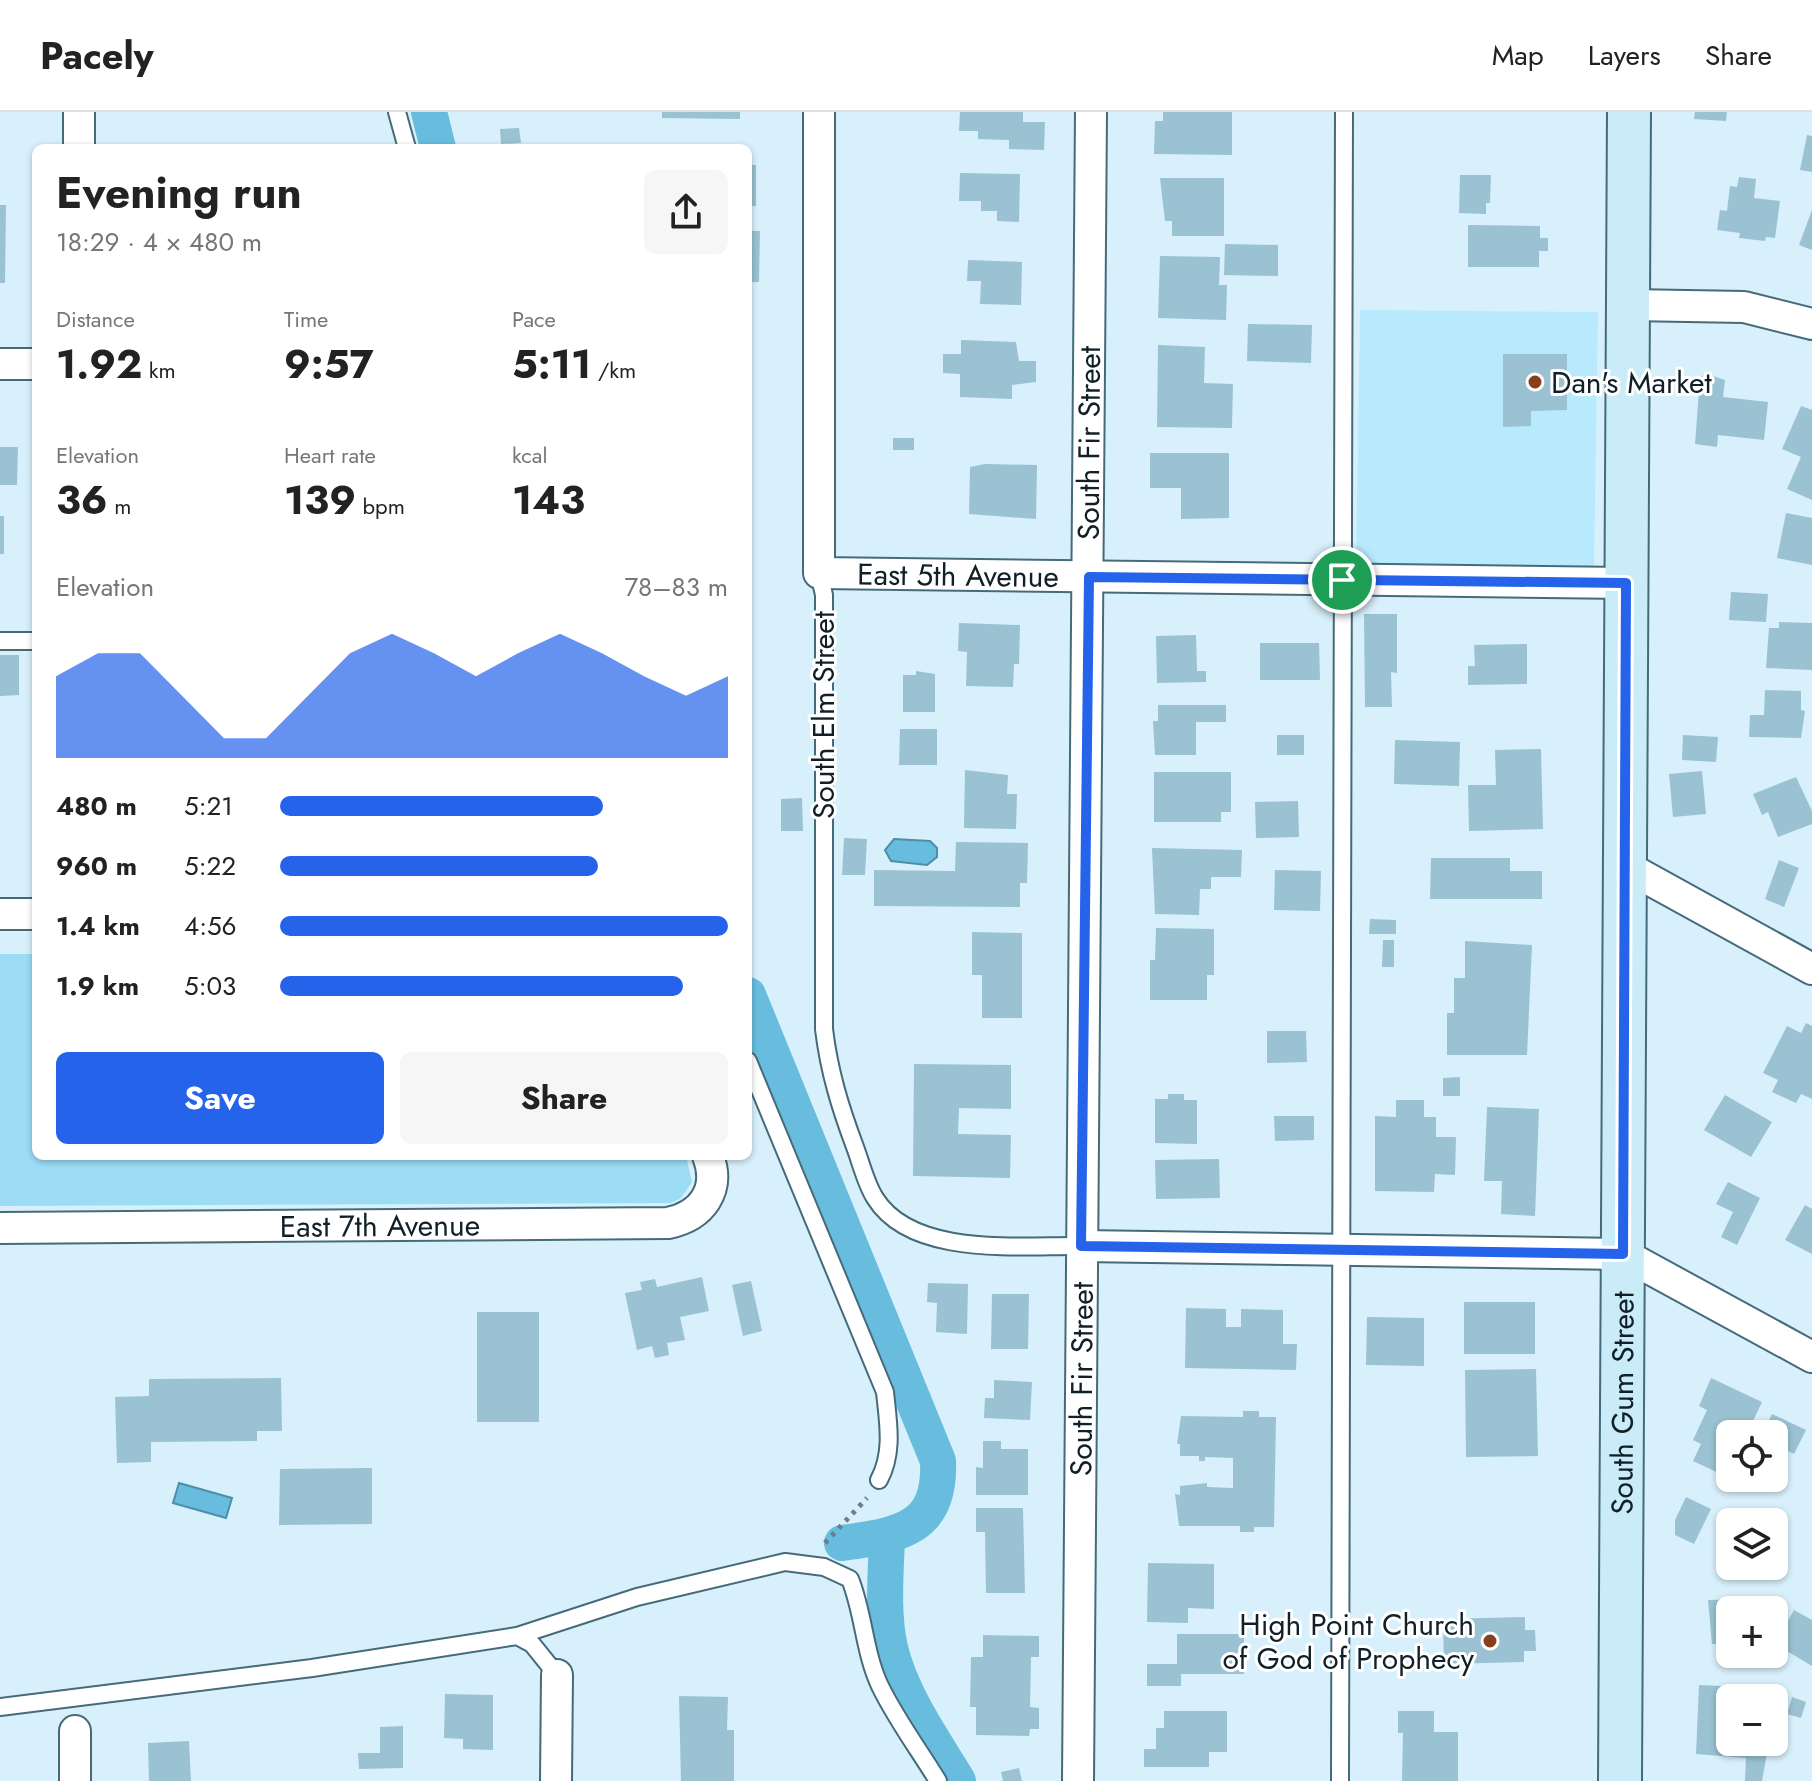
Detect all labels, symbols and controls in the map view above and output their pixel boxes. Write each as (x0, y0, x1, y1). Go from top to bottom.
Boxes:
text: Pacely (40, 28, 154, 83)
text: Map (1492, 35, 1544, 76)
text: Layers (1588, 35, 1661, 76)
text: Share (1705, 35, 1772, 76)
text: Evening run (56, 161, 302, 225)
button: share (644, 170, 728, 254)
text: 18:29 · 4 × 480 m (56, 223, 262, 261)
text: Distance (56, 303, 135, 335)
text: Time (284, 303, 328, 335)
text: Pace (512, 303, 556, 335)
text: 1.92 (56, 335, 142, 393)
text: 9:57 (284, 335, 374, 393)
text: 5:11 (512, 335, 591, 393)
street label: South Fir Street (1066, 345, 1111, 540)
text: km (142, 354, 176, 386)
text: /km (591, 354, 636, 386)
place label: Dan's Market (1551, 361, 1713, 404)
marker: Dan's Market (1526, 373, 1544, 391)
text: Elevation (56, 439, 139, 471)
text: Heart rate (284, 439, 376, 471)
text: kcal (512, 439, 548, 471)
text: 36 (56, 471, 108, 529)
text: 139 (284, 471, 356, 529)
text: 143 (512, 471, 585, 529)
text: m (108, 490, 131, 522)
text: bpm (356, 490, 405, 522)
pin (1308, 546, 1376, 614)
street label: East 5th Avenue (857, 552, 1059, 597)
icon: arrive (1320, 558, 1364, 602)
text: Elevation (56, 568, 154, 606)
text: 78–83 m (624, 568, 728, 606)
street label: South Elm Street (802, 610, 845, 819)
text: 480 m (56, 787, 137, 825)
text: 5:21 (184, 787, 233, 825)
text: 960 m (56, 847, 137, 885)
text: 5:22 (184, 847, 236, 885)
text: 1.4 km (56, 907, 140, 945)
text: 4:56 (184, 907, 237, 945)
text: 1.9 km (56, 967, 139, 1005)
text: 5:03 (184, 967, 236, 1005)
button: Save (56, 1052, 384, 1144)
button: Share (400, 1052, 728, 1144)
street label: East 7th Avenue (280, 1203, 480, 1247)
street label: South Fir Street (1059, 1281, 1103, 1476)
street label: South Gum Street (1600, 1290, 1644, 1515)
map controls (1716, 1420, 1788, 1756)
button: locate (1716, 1420, 1788, 1492)
button: layers (1716, 1508, 1788, 1580)
button: + (1716, 1596, 1788, 1668)
place label: High Point Church of God of Prophecy (1222, 1603, 1475, 1680)
marker: High Point Church of God of Prophecy (1481, 1632, 1499, 1650)
button: − (1716, 1684, 1788, 1756)

